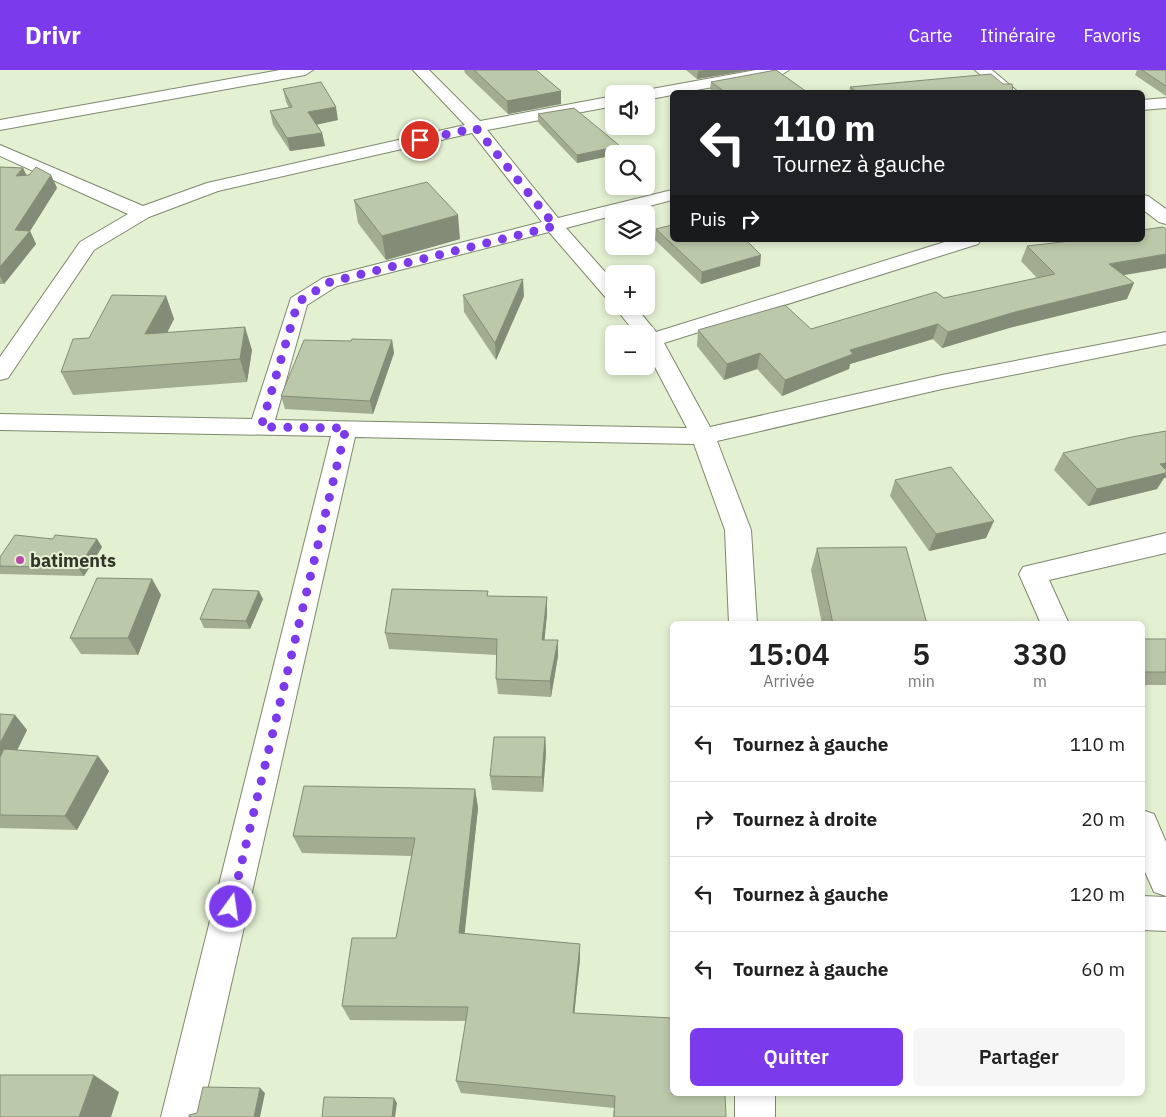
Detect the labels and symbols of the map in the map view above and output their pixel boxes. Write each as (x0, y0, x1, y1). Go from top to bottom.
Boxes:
pin (399, 119, 441, 161)
place label: batiments (30, 549, 116, 572)
marker: batiments (14, 554, 26, 566)
position arrow (204, 880, 256, 932)

